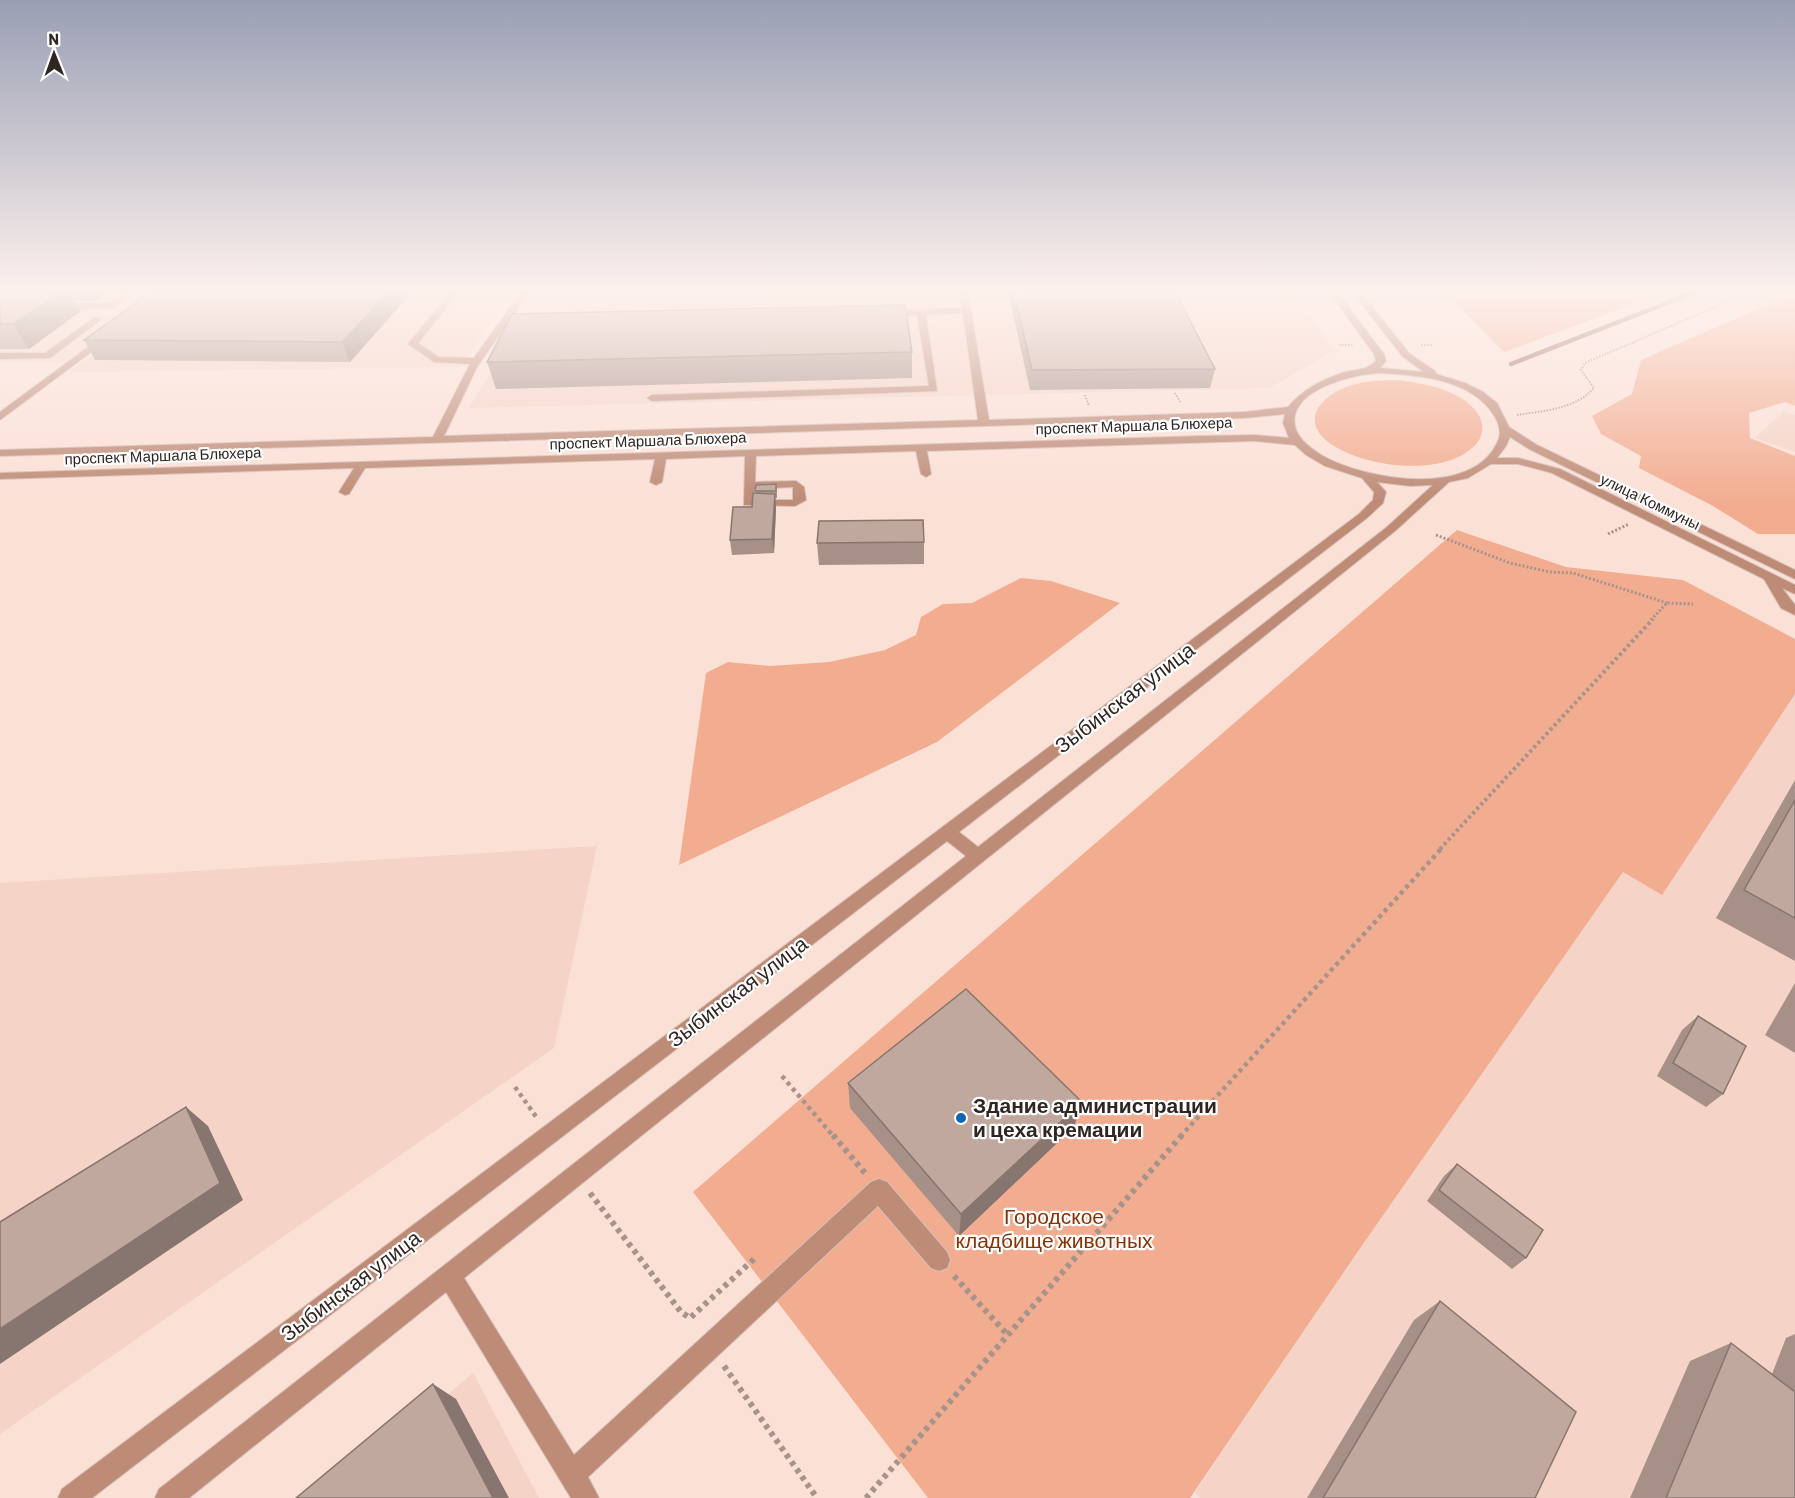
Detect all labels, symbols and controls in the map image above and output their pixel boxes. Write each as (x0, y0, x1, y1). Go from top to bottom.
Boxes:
north arrow (24, 24, 84, 84)
text: N (48, 29, 59, 48)
street label: проспект Маршала Блюхера (1035, 413, 1233, 437)
street label: проспект Маршала Блюхера (549, 428, 747, 452)
street label: проспект Маршала Блюхера (64, 443, 262, 467)
street label: улица Коммуны (1598, 469, 1703, 533)
street label: Зыбинская улица (1049, 636, 1199, 757)
street label: Зыбинская улица (662, 930, 812, 1051)
place label: Здание администрации и цеха кремации (973, 1092, 1217, 1141)
marker: Здание администрации и цеха кремации (954, 1111, 968, 1125)
park label: Городское кладбище животных (955, 1203, 1153, 1252)
street label: Зыбинская улица (275, 1224, 425, 1345)

